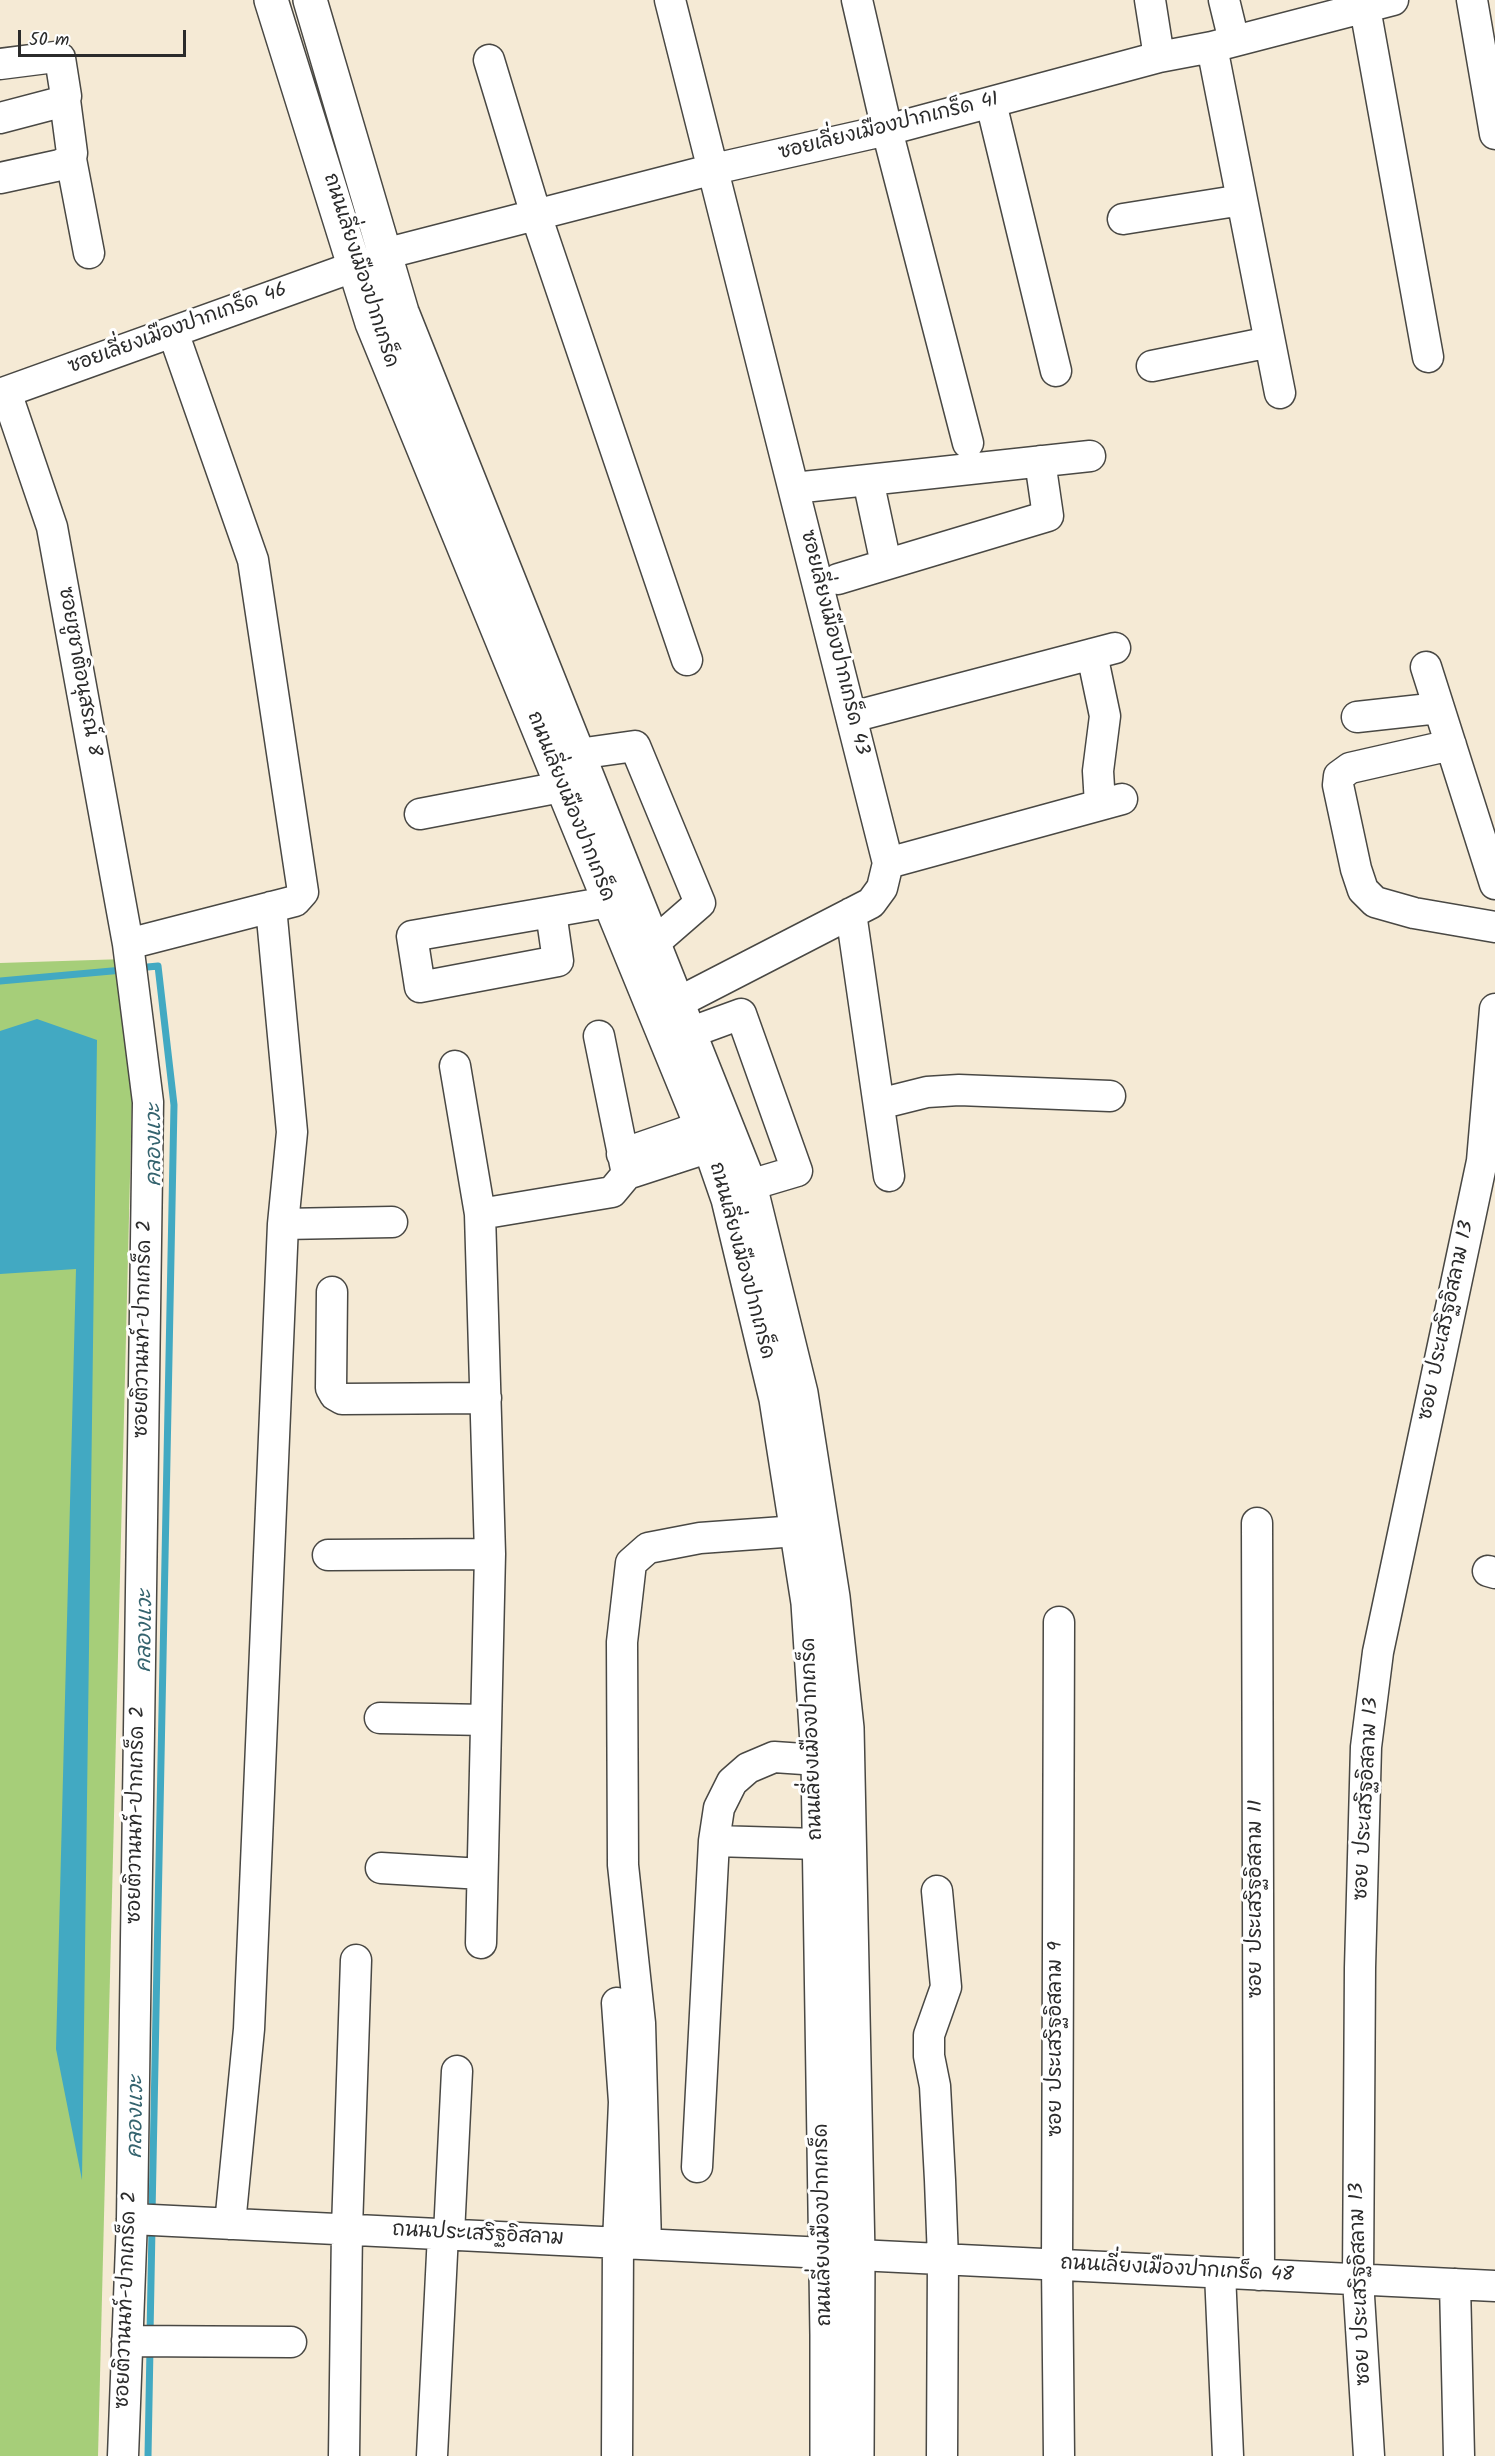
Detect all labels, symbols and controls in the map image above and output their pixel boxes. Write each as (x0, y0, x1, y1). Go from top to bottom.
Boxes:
scale bar (21, 18, 189, 56)
text: 50 m (29, 26, 69, 55)
street label: ซอยเลี่ยงเมืองปากเกร็ด 41 (776, 89, 1002, 167)
street label: ถนนเลี่ยงเมืองปากเกร็ด (316, 171, 402, 371)
street label: ซอยเลี่ยงเมืองปากเกร็ด 46 (65, 279, 291, 381)
street label: ซอยเลี่ยงเมืองปากเกร็ด 43 (793, 528, 873, 758)
street label: ซอยชูชาติอนุสรณ์ 8 (51, 585, 105, 759)
street label: ถนนเลี่ยงเมืองปากเกร็ด (520, 708, 618, 906)
water label: คลองแวะ (143, 1104, 169, 1186)
street label: ถนนเลี่ยงเมืองปากเกร็ด (702, 1160, 778, 1362)
street label: ซอย ประเสริฐอิสลาม 13 (1415, 1219, 1481, 1423)
street label: ซอยติวานนท์-ปากเกร็ด 2 (131, 1220, 159, 1438)
water label: คลองแวะ (134, 1589, 160, 1673)
street label: ถนนเลี่ยงเมืองปากเกร็ด (798, 1637, 830, 1841)
street label: ซอย ประเสริฐอิสลาม 13 (1351, 1697, 1385, 1901)
street label: ซอยติวานนท์-ปากเกร็ด 2 (124, 1706, 152, 1924)
street label: ซอย ประเสริฐอิสลาม 11 (1246, 1800, 1270, 1998)
street label: ซอย ประเสริฐอิสลาม 9 (1046, 1941, 1070, 2137)
water label: คลองแวะ (125, 2075, 151, 2159)
street label: ถนนเลี่ยงเมืองปากเกร็ด (811, 2123, 839, 2327)
street label: ซอย ประเสริฐอิสลาม 13 (1346, 2182, 1378, 2386)
street label: ซอยติวานนท์-ปากเกร็ด 2 (112, 2191, 144, 2409)
street label: ถนนประเสริฐอิสลาม (392, 2220, 564, 2252)
street label: ถนนเลี่ยงเมืองปากเกร็ด 48 (1060, 2253, 1294, 2289)

